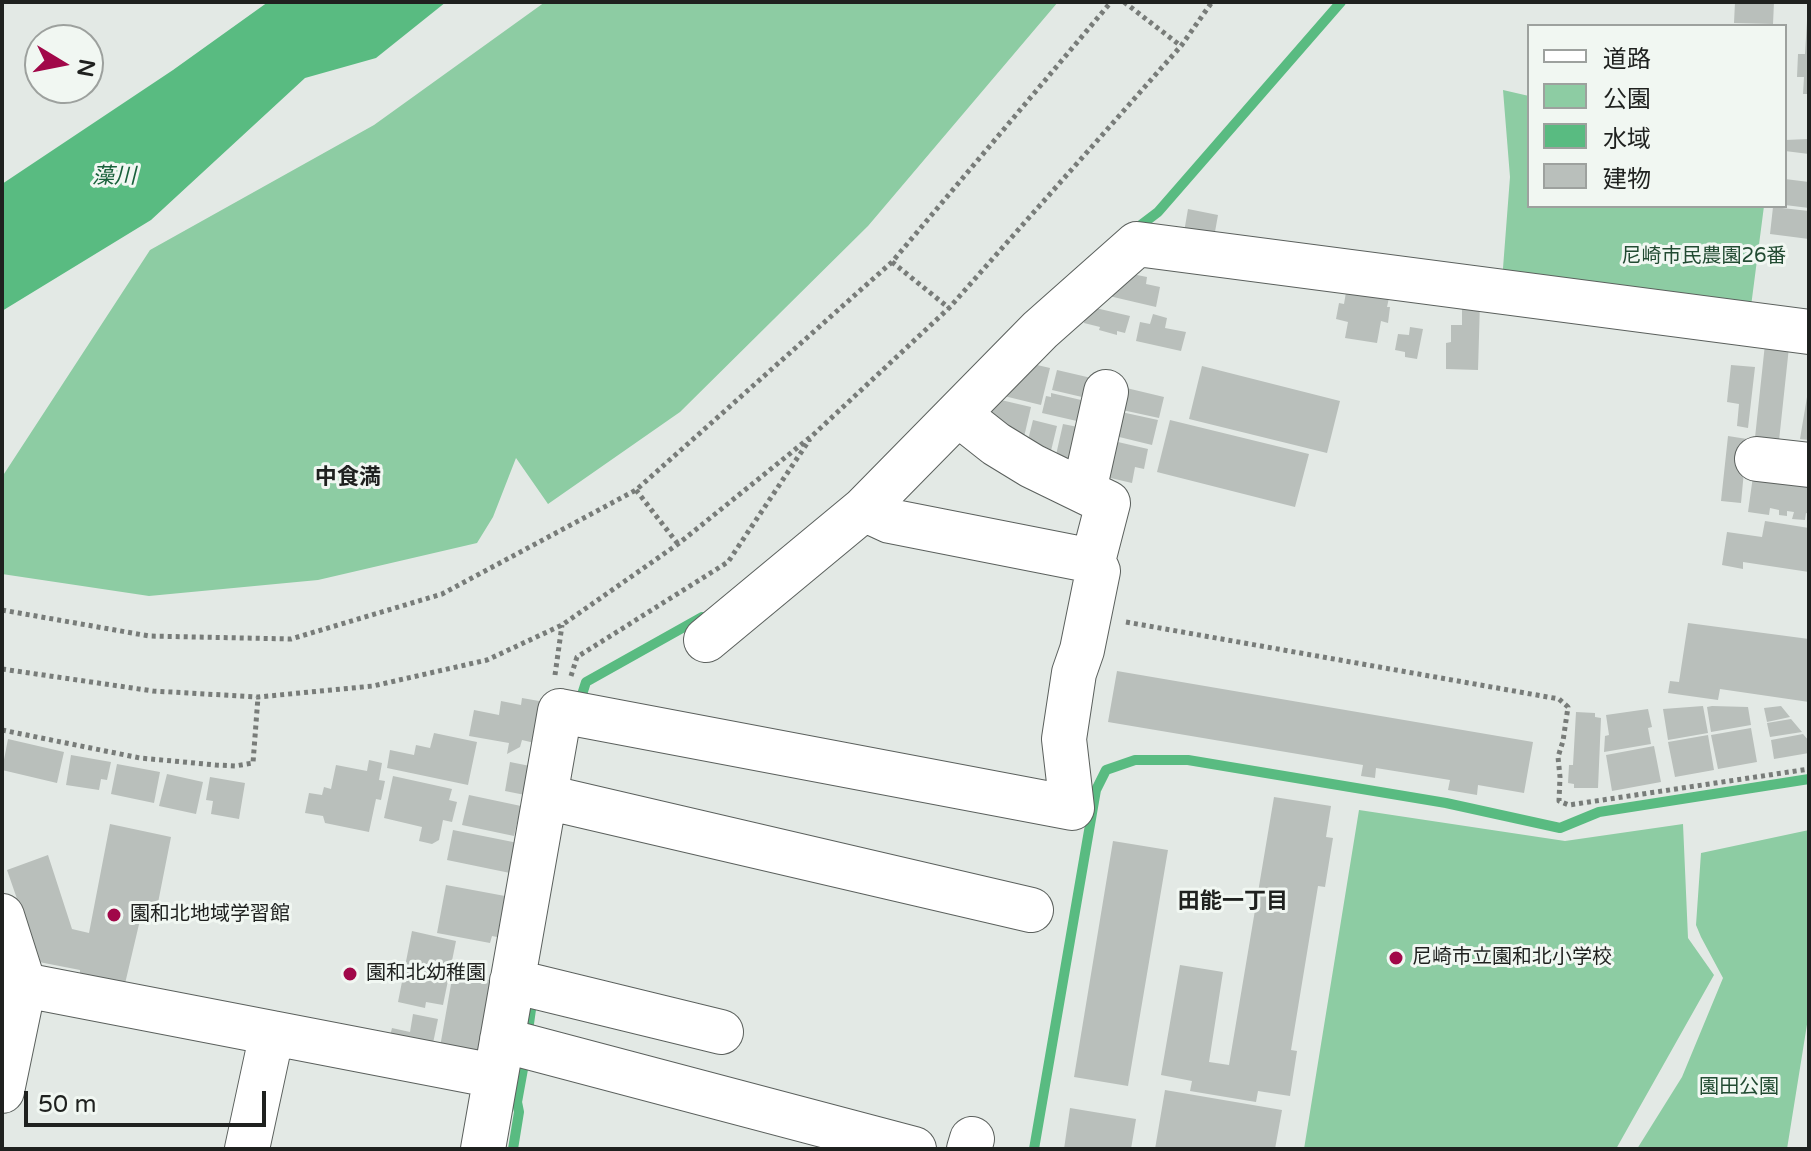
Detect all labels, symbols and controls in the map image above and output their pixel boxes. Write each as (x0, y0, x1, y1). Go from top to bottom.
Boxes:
north arrow (24, 24, 104, 104)
legend (1527, 24, 1787, 208)
text: 道路 (1603, 45, 1651, 74)
text: N (71, 57, 100, 79)
text: 公園 (1603, 85, 1651, 114)
text: 水域 (1603, 125, 1651, 154)
water label: 藻川 (92, 164, 136, 190)
text: 建物 (1603, 165, 1651, 194)
park label: 尼崎市民農園26番 (1621, 245, 1787, 269)
district label: 中食満 (315, 465, 381, 491)
district label: 田能一丁目 (1178, 889, 1288, 915)
place label: 園和北地域学習館 (130, 903, 290, 927)
marker: 園和北地域学習館 (105, 906, 123, 924)
place label: 尼崎市立園和北小学校 (1412, 946, 1612, 970)
marker: 尼崎市立園和北小学校 (1387, 949, 1405, 967)
place label: 園和北幼稚園 (366, 962, 486, 986)
marker: 園和北幼稚園 (341, 965, 359, 983)
scale bar (28, 1075, 270, 1125)
park label: 園田公園 (1699, 1076, 1779, 1100)
text: 50 m (38, 1090, 96, 1119)

